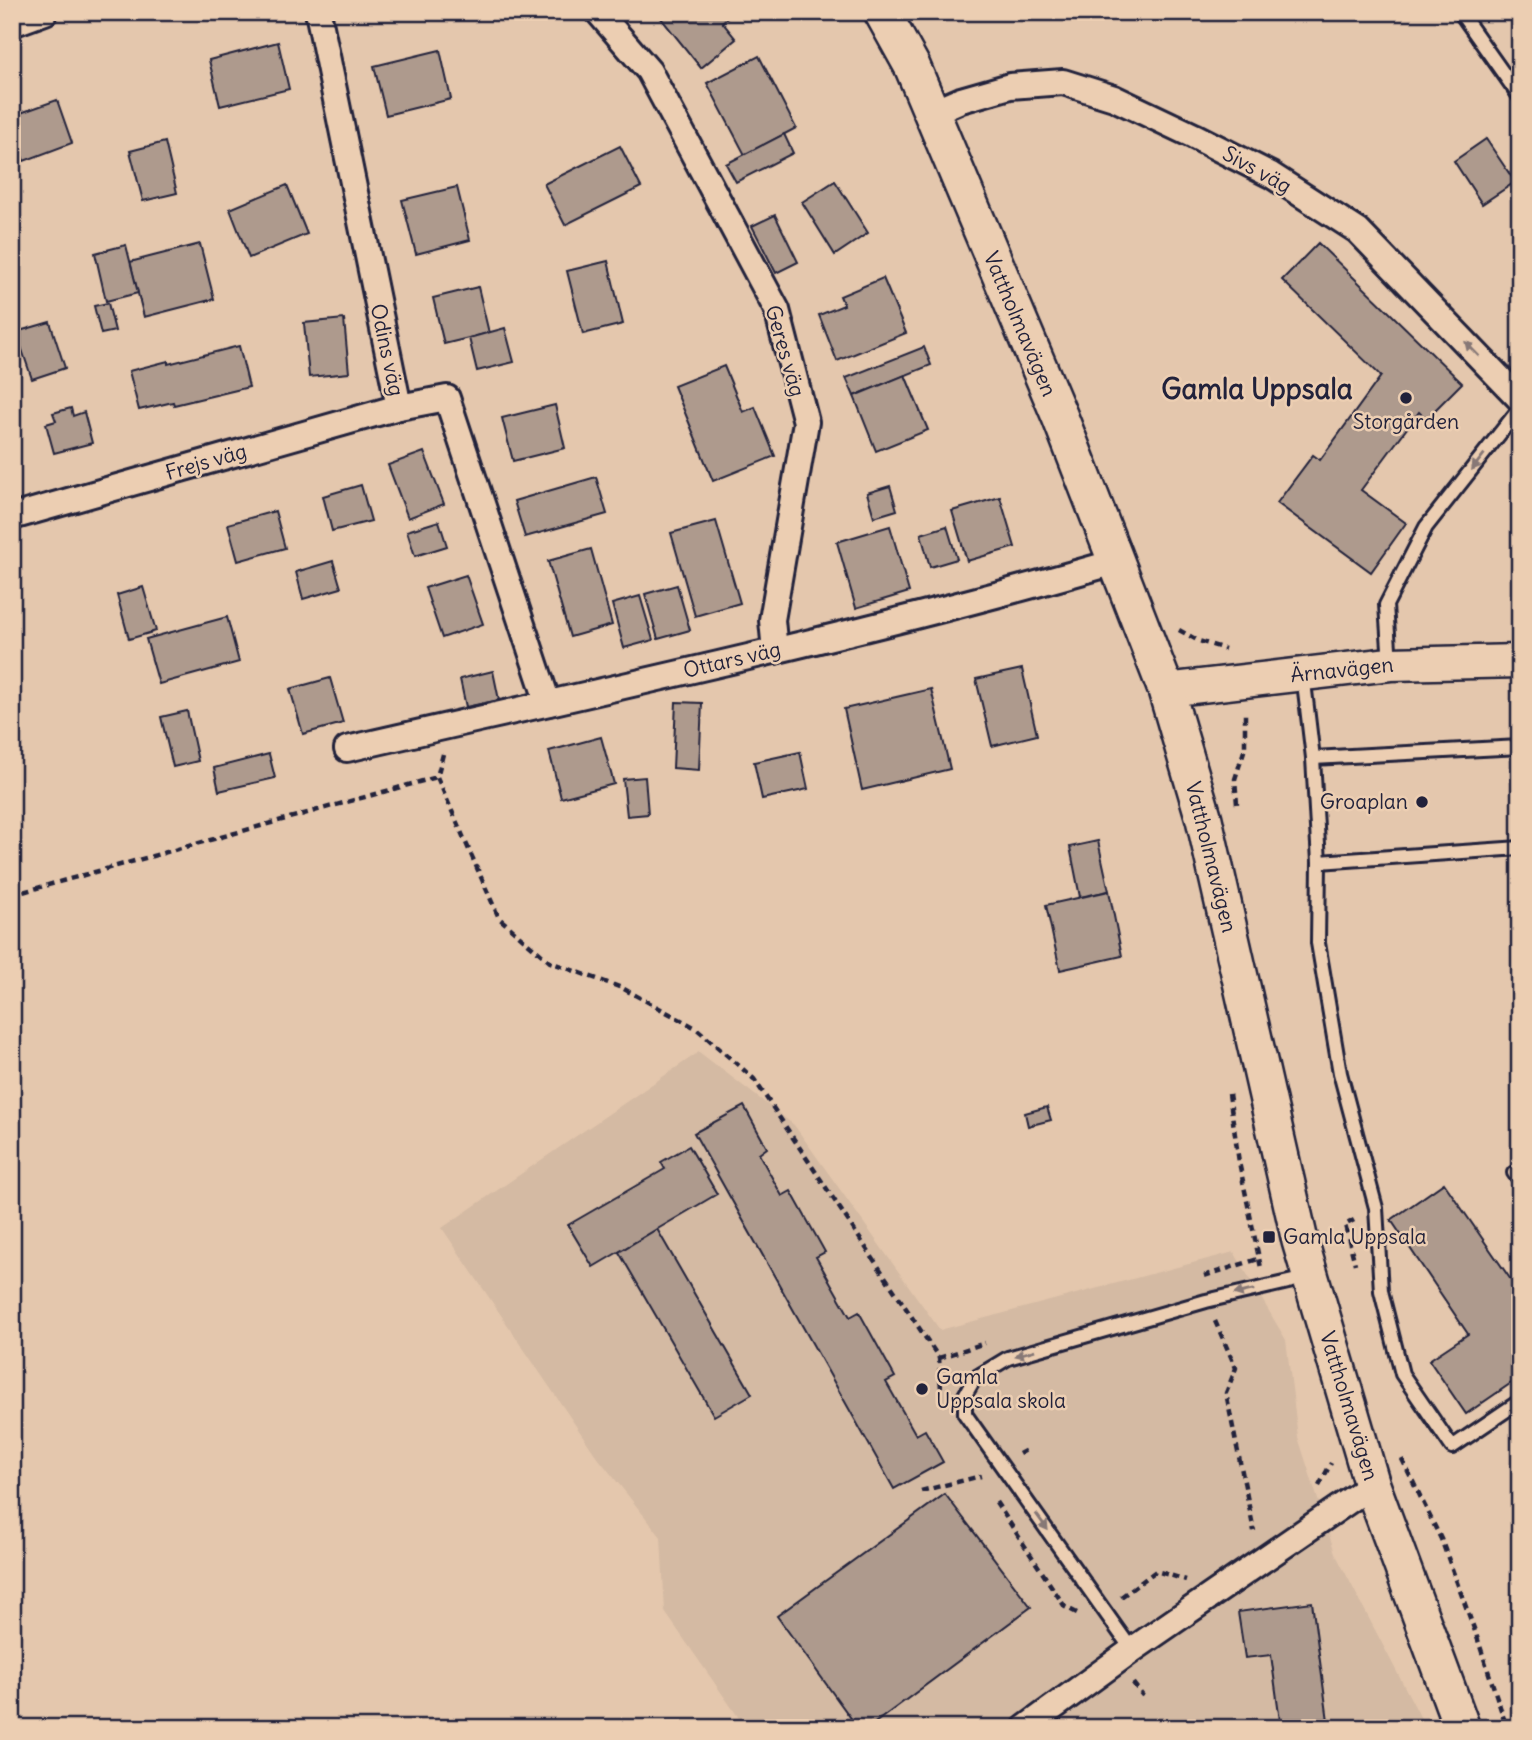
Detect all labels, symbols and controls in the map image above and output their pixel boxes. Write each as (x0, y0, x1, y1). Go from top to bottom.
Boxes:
street label: Sivs väg (1218, 140, 1297, 200)
street label: Vattholmavägen (978, 247, 1063, 400)
street label: Odins väg (365, 301, 410, 399)
street label: Geres väg (760, 302, 811, 400)
one-way arrow (1464, 341, 1481, 358)
district label: Gamla Uppsala (1161, 371, 1353, 407)
marker: Storgården (1398, 390, 1414, 406)
place label: Storgården (1353, 408, 1459, 435)
street label: Frejs väg (162, 437, 250, 486)
one-way arrow (1470, 452, 1485, 470)
street label: Ottars väg (681, 635, 783, 684)
street label: Ärnavägen (1289, 651, 1395, 688)
street label: Vattholmavägen (1180, 779, 1243, 935)
place label: Groaplan (1320, 788, 1408, 815)
marker: Groaplan (1414, 794, 1430, 810)
place label: Gamla Uppsala (1283, 1223, 1427, 1250)
marker: Gamla Uppsala (1261, 1229, 1277, 1245)
one-way arrow (1233, 1287, 1255, 1298)
street label: Vattholmavägen (1314, 1328, 1385, 1484)
one-way arrow (1014, 1348, 1035, 1358)
place label: Gamla Uppsala skola (936, 1363, 1066, 1414)
marker: Gamla Uppsala skola (914, 1381, 930, 1397)
one-way arrow (1034, 1513, 1048, 1531)

